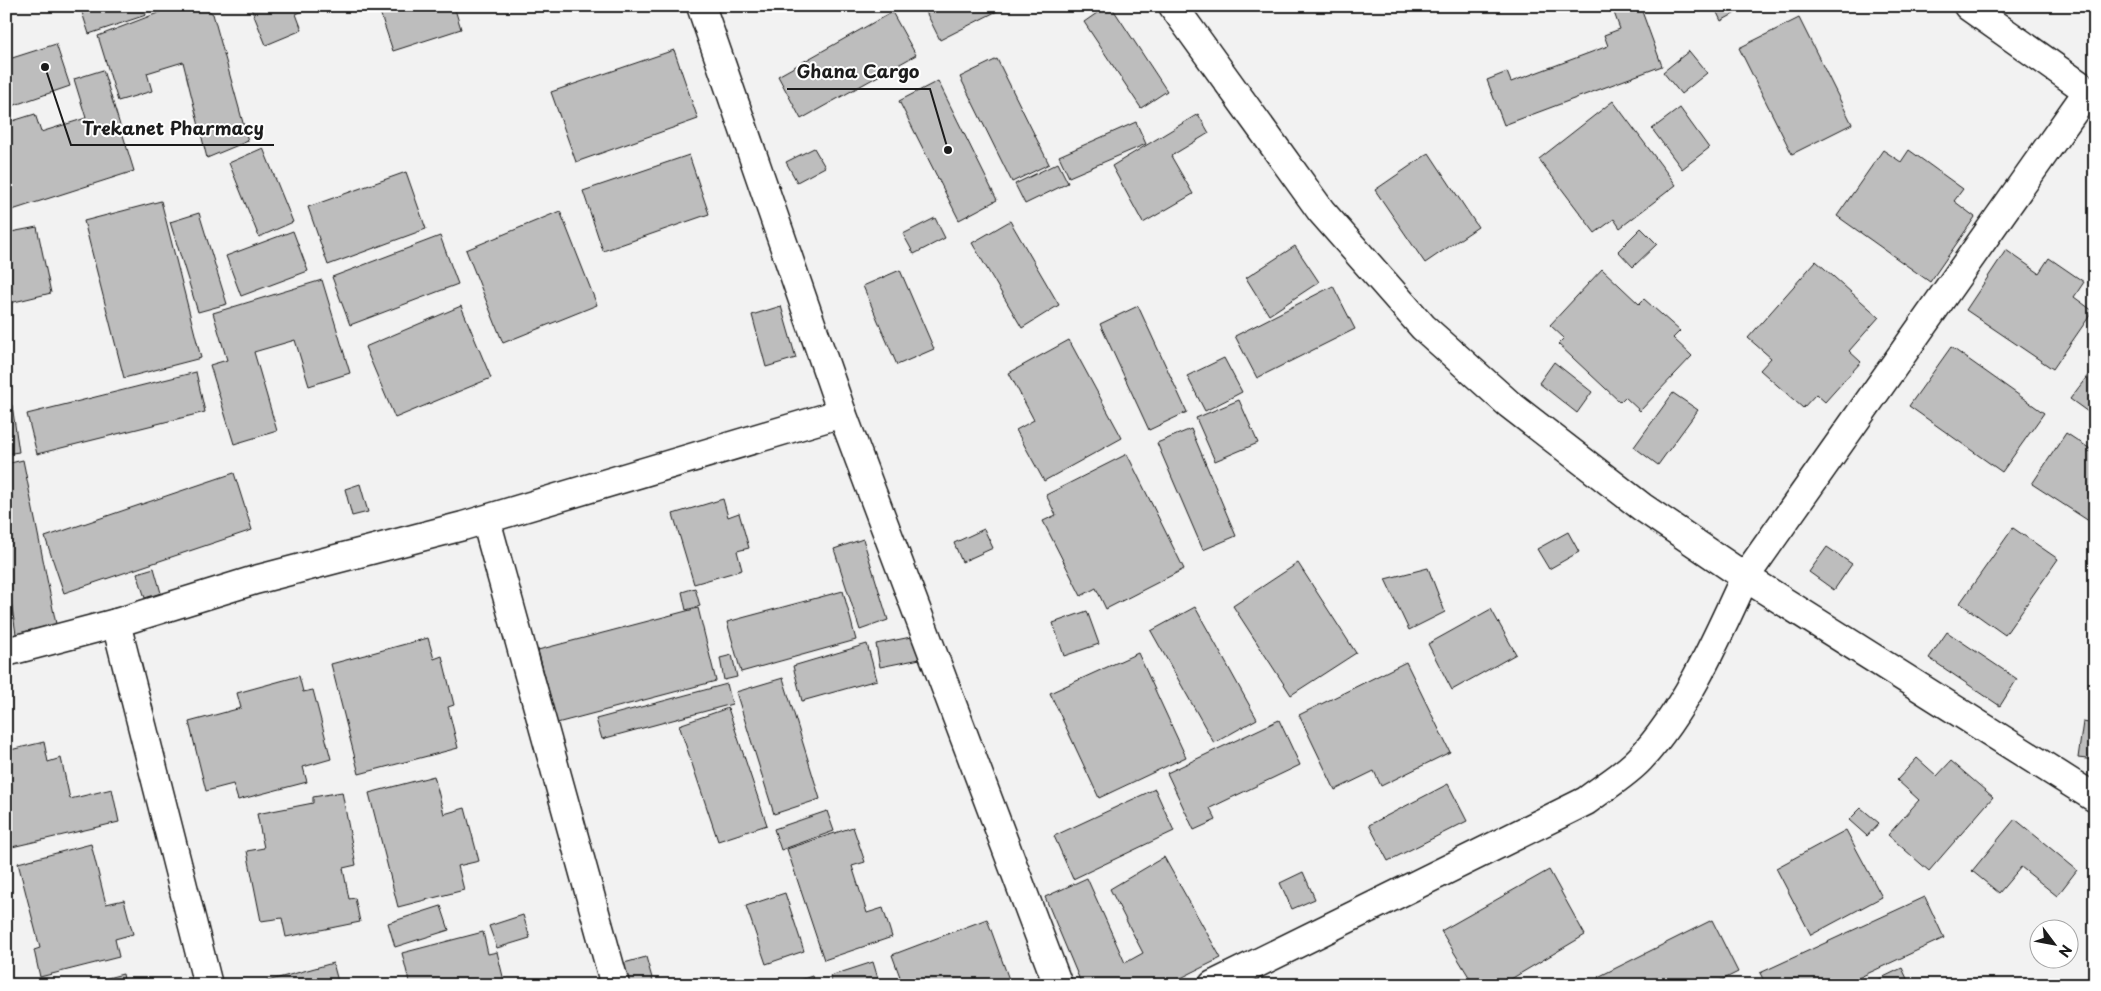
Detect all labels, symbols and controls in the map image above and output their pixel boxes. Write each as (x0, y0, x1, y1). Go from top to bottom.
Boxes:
callout: Ghana Cargo (787, 56, 930, 89)
text: Ghana Cargo (796, 57, 920, 84)
callout: Trekanet Pharmacy (71, 112, 274, 145)
text: Trekanet Pharmacy (82, 114, 264, 141)
north arrow (2028, 918, 2078, 968)
text: N (2054, 941, 2077, 961)

